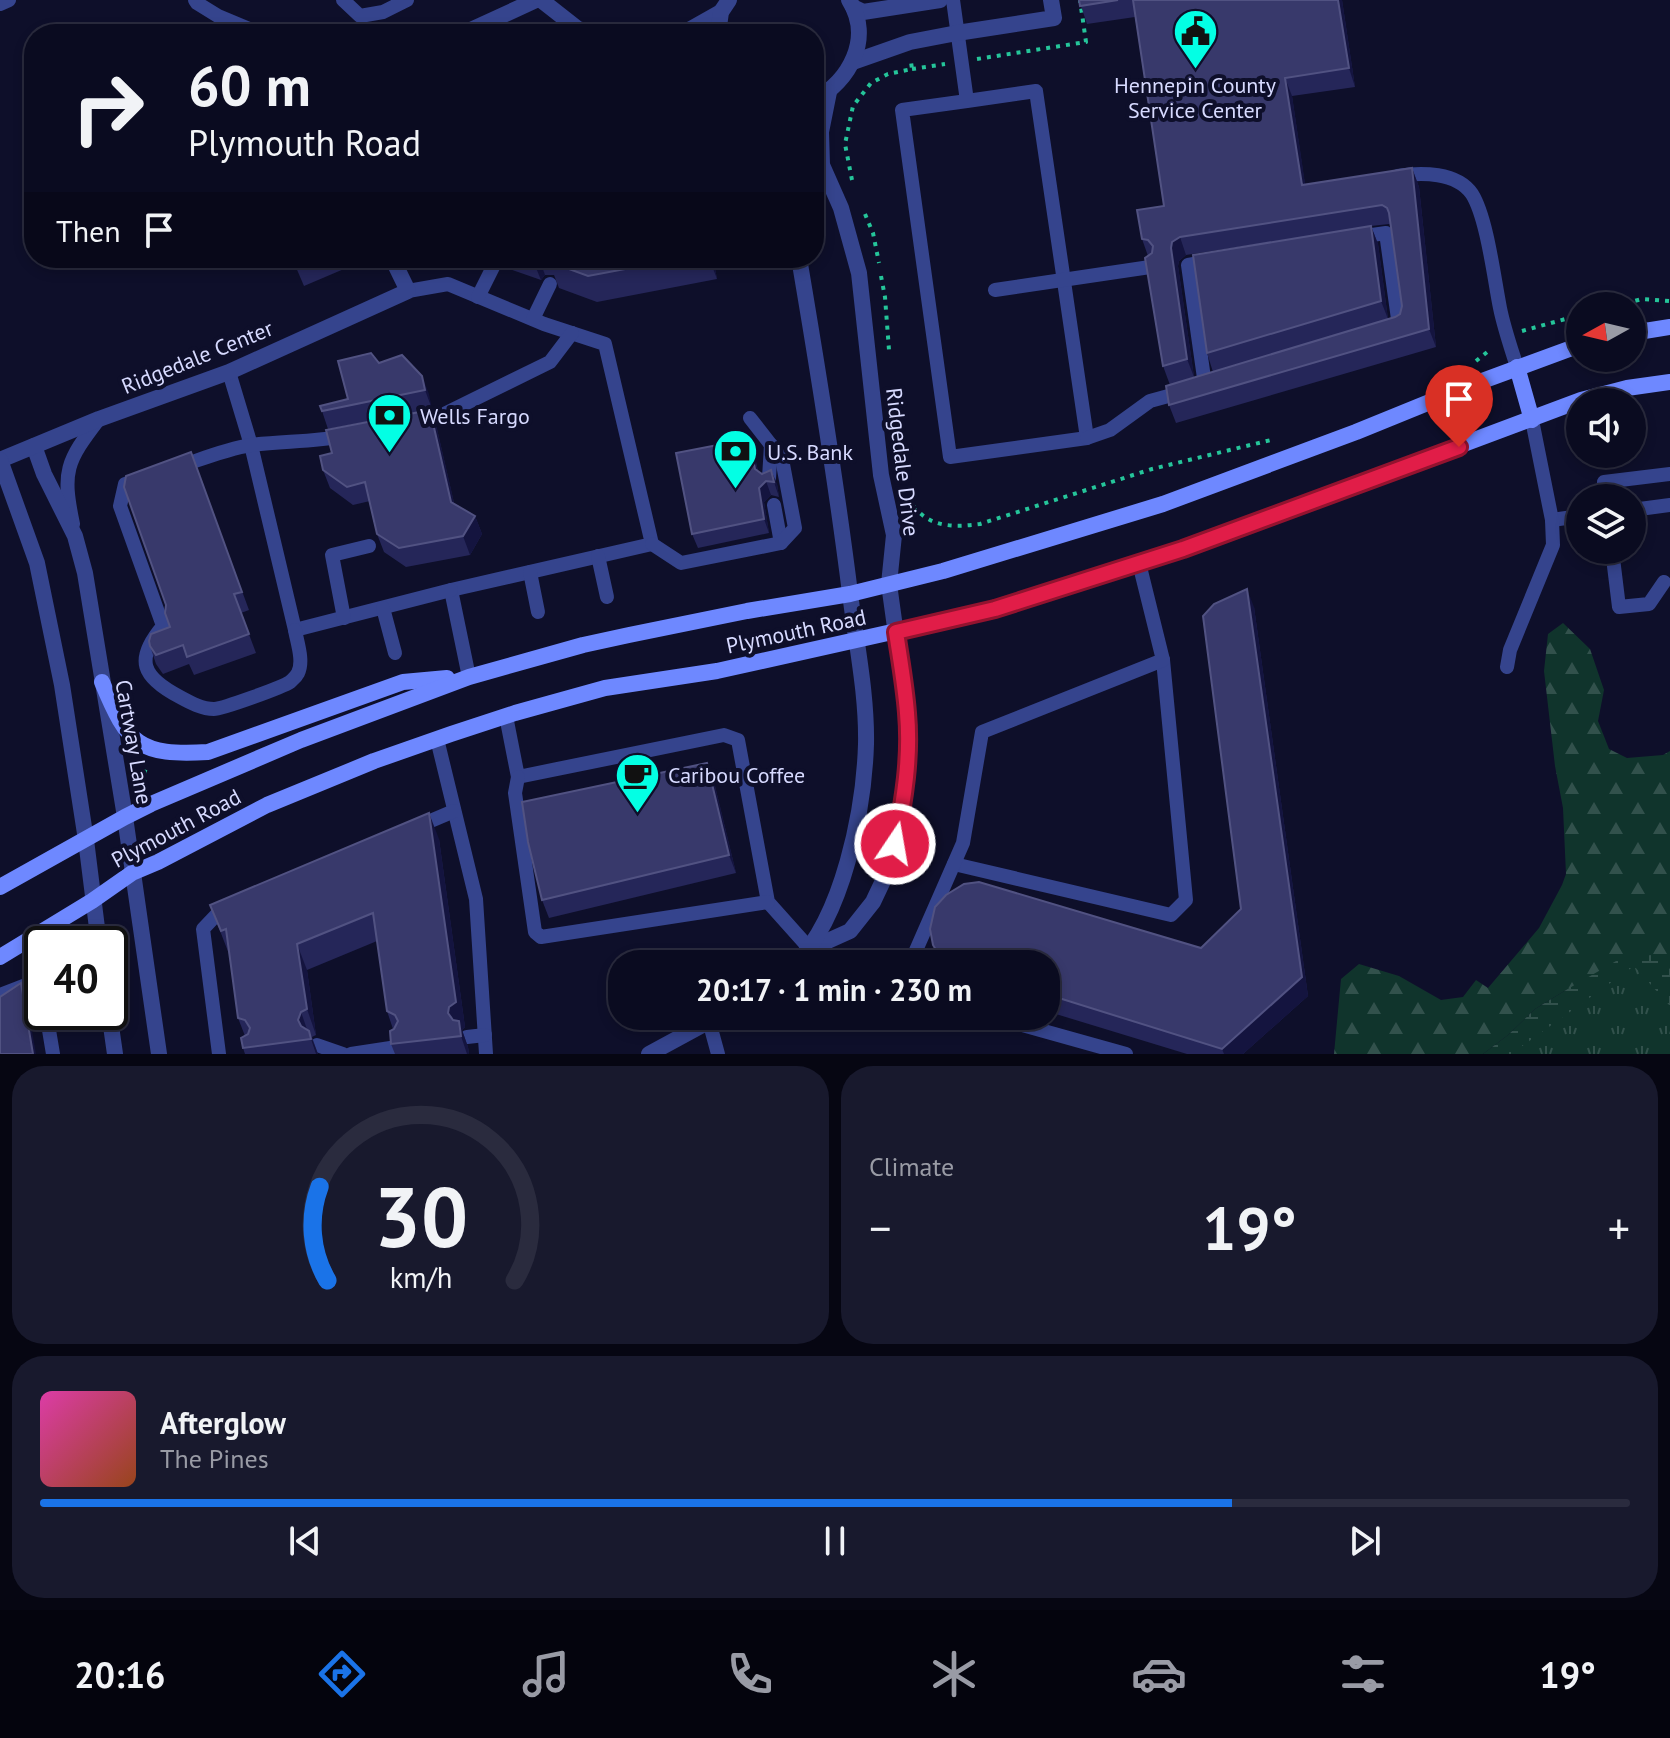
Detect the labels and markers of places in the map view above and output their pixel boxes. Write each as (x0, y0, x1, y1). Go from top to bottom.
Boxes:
public building icon: Hennepin County Service Center (1171, 8, 1219, 71)
place label: Hennepin County Service Center (1114, 71, 1277, 124)
pin (1425, 365, 1493, 447)
bank icon: Wells Fargo (365, 392, 413, 455)
place label: Wells Fargo (420, 402, 530, 430)
bank icon: U.S. Bank (712, 428, 760, 491)
place label: U.S. Bank (767, 438, 853, 466)
cafe icon: Caribou Coffee (613, 751, 661, 814)
place label: Caribou Coffee (668, 761, 805, 789)

